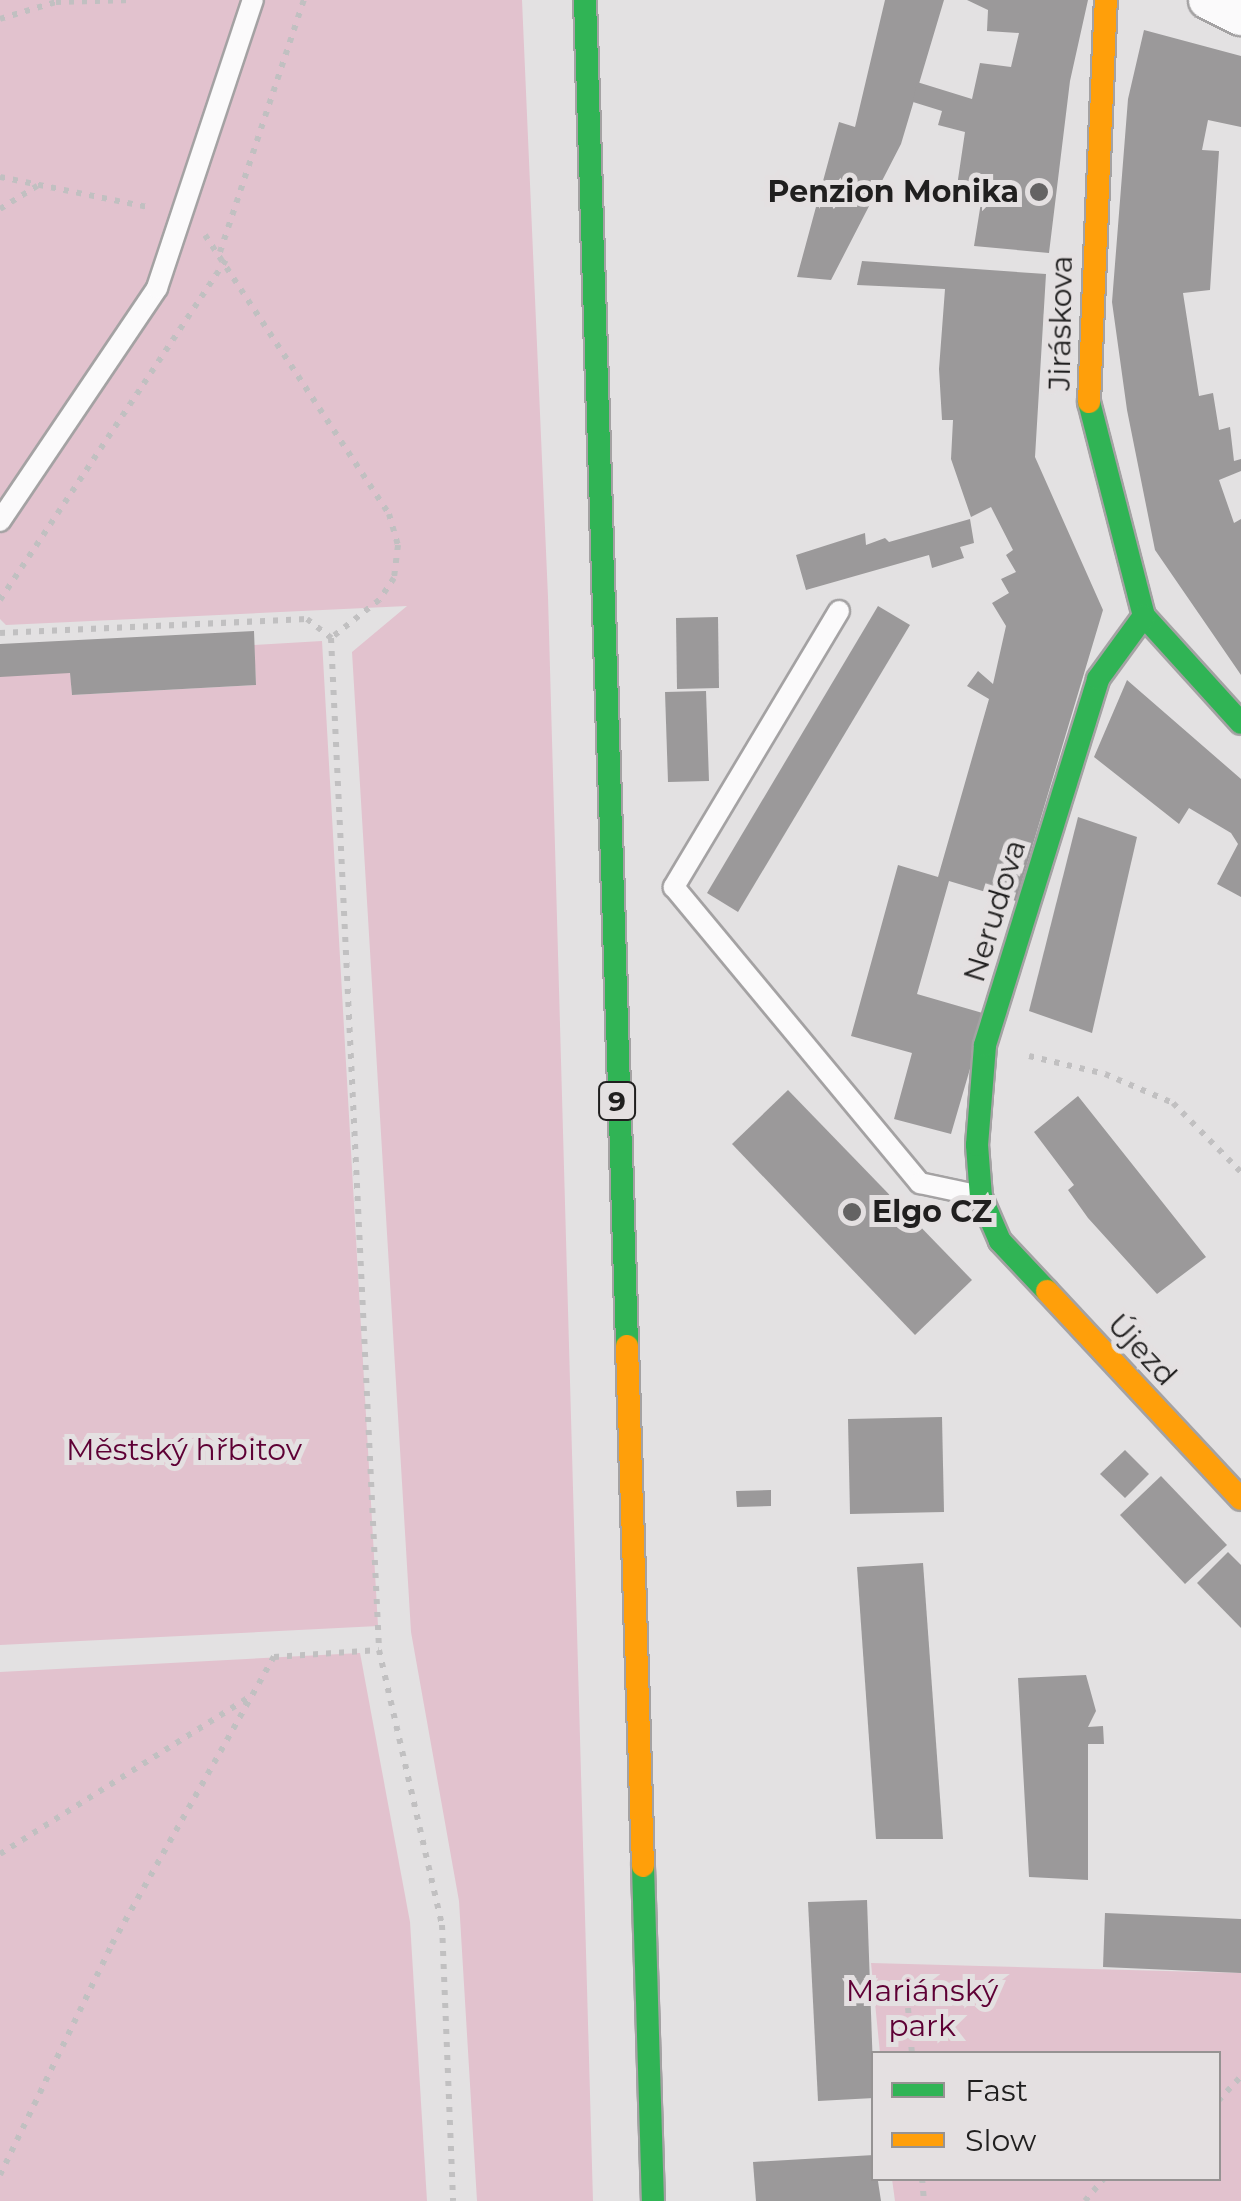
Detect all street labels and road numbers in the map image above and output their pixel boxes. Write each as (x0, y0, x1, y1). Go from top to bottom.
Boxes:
street label: Jiráskova (1042, 255, 1080, 391)
street label: Nerudova (956, 836, 1034, 986)
road number: 9 (597, 1078, 637, 1124)
street label: Újezd (1100, 1307, 1184, 1393)

